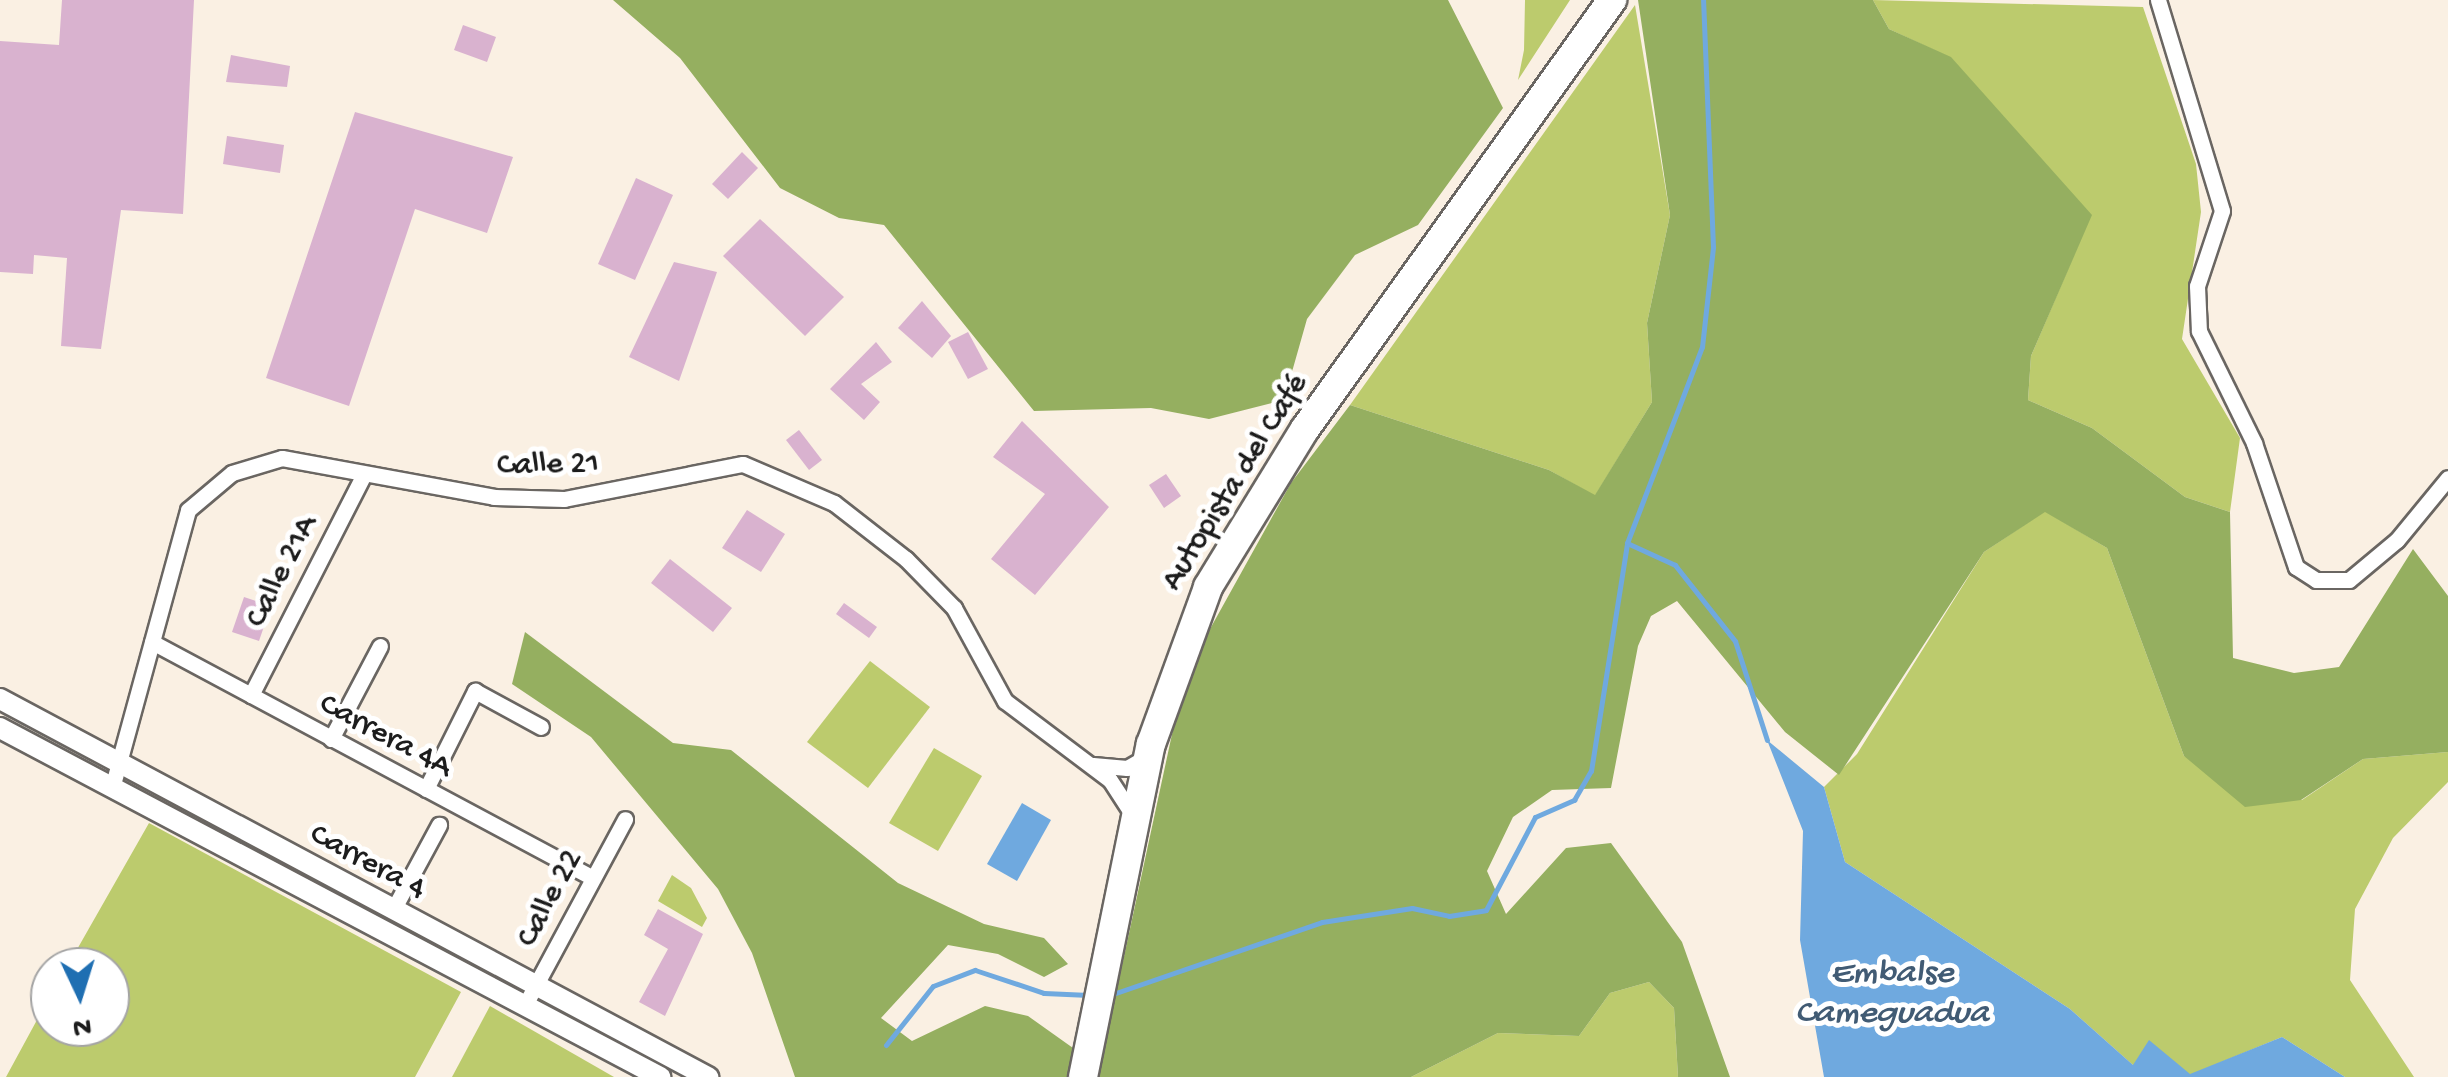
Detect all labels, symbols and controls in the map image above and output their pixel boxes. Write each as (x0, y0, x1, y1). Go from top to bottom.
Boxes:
street label: Autopista del Café (1154, 368, 1318, 598)
street label: Calle 21 (497, 446, 599, 486)
street label: Calle 21A (238, 509, 328, 635)
street label: Carrera 4A (312, 686, 458, 788)
street label: Carrera 4 (302, 816, 432, 910)
street label: Calle 22 (509, 844, 593, 954)
north arrow (30, 947, 130, 1047)
water label: Embalse Cameguadua (1795, 954, 1989, 1036)
text: N (72, 1008, 92, 1043)

